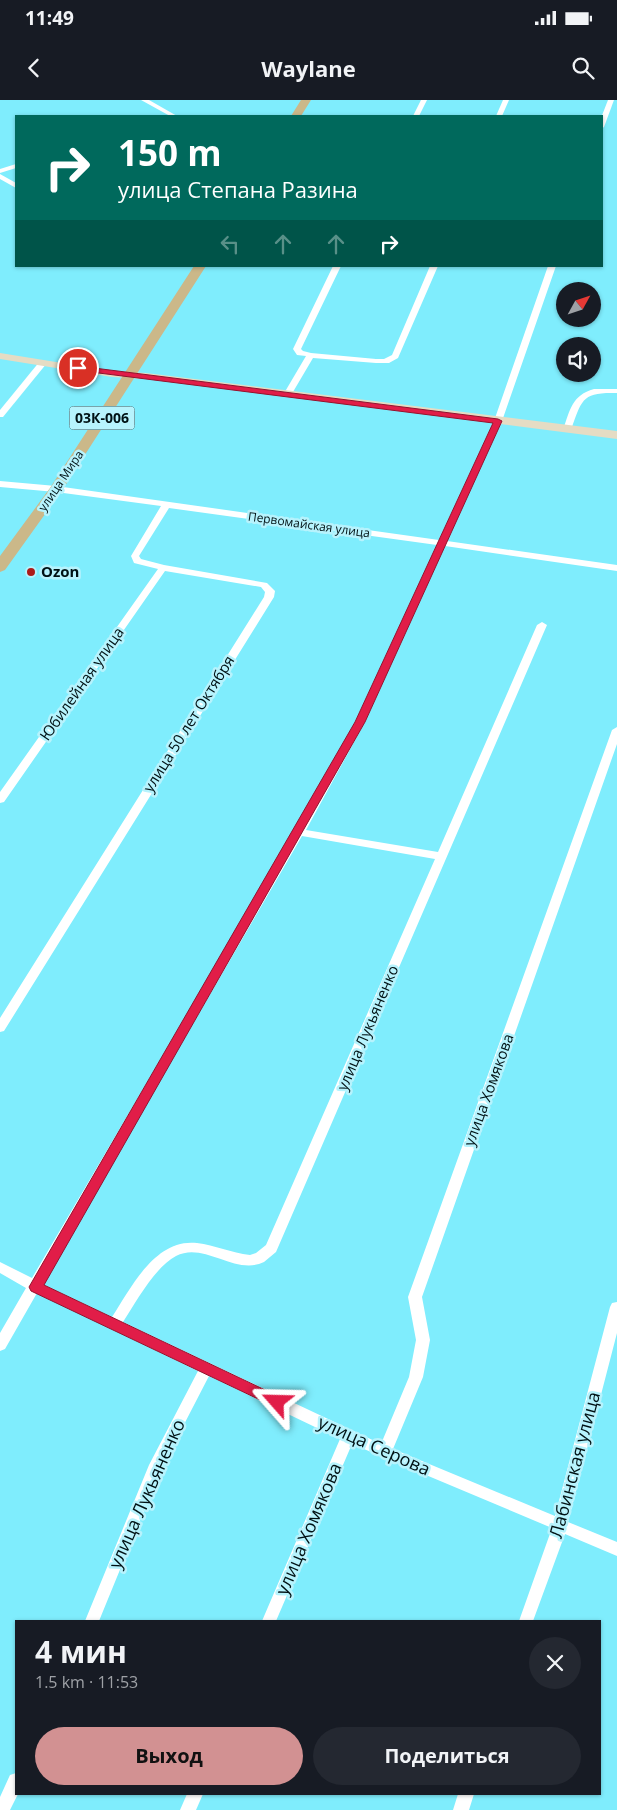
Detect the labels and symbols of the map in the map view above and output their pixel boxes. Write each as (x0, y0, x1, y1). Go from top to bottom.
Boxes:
north arrow (556, 282, 601, 328)
pin (57, 347, 99, 389)
road number: 03К-006 (70, 406, 134, 430)
street label: улица Мира (34, 447, 87, 515)
street label: Первомайская улица (247, 508, 371, 541)
place label: Ozon (41, 561, 79, 581)
marker: Ozon (25, 566, 37, 578)
street label: Юбилейная улица (35, 623, 128, 744)
street label: улица 50 лет Октября (138, 651, 238, 796)
street label: улица Лукьяненко (332, 962, 403, 1093)
street label: улица Хомякова (458, 1031, 518, 1149)
position arrow (250, 1375, 302, 1427)
street label: Лабинская улица (543, 1389, 605, 1541)
street label: улица Серова (315, 1410, 434, 1481)
street label: улица Лукьяненко (102, 1415, 190, 1572)
street label: улица Хомякова (269, 1459, 347, 1598)

